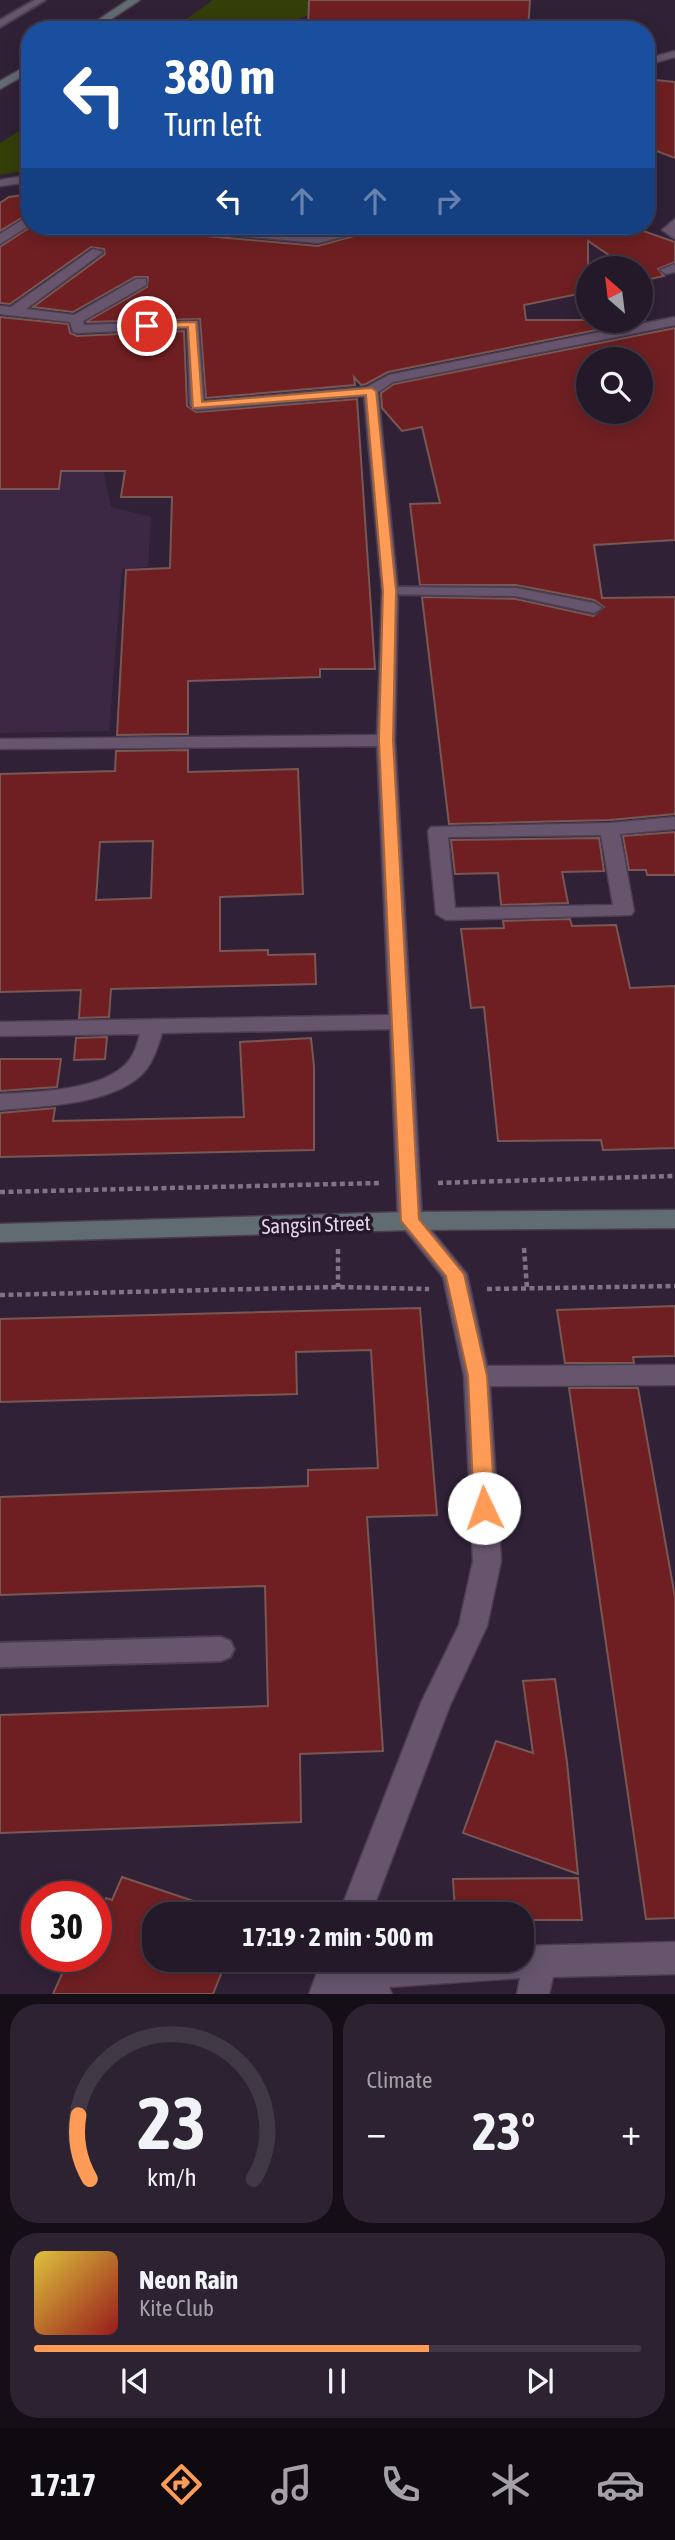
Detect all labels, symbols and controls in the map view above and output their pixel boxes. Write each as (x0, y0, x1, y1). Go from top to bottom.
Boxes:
text: 380 m (164, 48, 275, 104)
icon: left (49, 49, 140, 140)
text: Turn left (164, 106, 262, 143)
icon: left (210, 182, 248, 220)
icon: ahead (283, 182, 321, 220)
icon: ahead (356, 182, 394, 220)
icon: right (429, 182, 467, 220)
north arrow (576, 256, 653, 332)
map controls (576, 256, 653, 424)
pin (117, 296, 177, 356)
icon: arrive (128, 307, 166, 345)
button: search (576, 347, 653, 424)
street label: Sangsin Street (261, 1210, 371, 1238)
position arrow (447, 1471, 521, 1545)
speed limit sign: 30 (21, 1881, 112, 1972)
text: 17:19 · 2 min · 500 m (243, 1922, 433, 1952)
text: Climate (367, 2067, 432, 2093)
text: 23 (137, 2082, 205, 2165)
text: 23° (472, 2101, 535, 2161)
text: − (367, 2110, 386, 2153)
text: + (621, 2110, 641, 2153)
text: km/h (146, 2163, 196, 2191)
text: Neon Rain (139, 2265, 238, 2295)
text: Kite Club (139, 2295, 214, 2321)
icon: previous (116, 2362, 154, 2400)
icon: pause (318, 2362, 356, 2400)
icon: next (521, 2362, 559, 2400)
icon: directions (157, 2460, 206, 2509)
icon: music (267, 2460, 316, 2509)
icon: phone (376, 2460, 425, 2509)
icon: climate (486, 2460, 535, 2509)
icon: car (596, 2460, 645, 2509)
text: 17:17 (30, 2466, 96, 2503)

